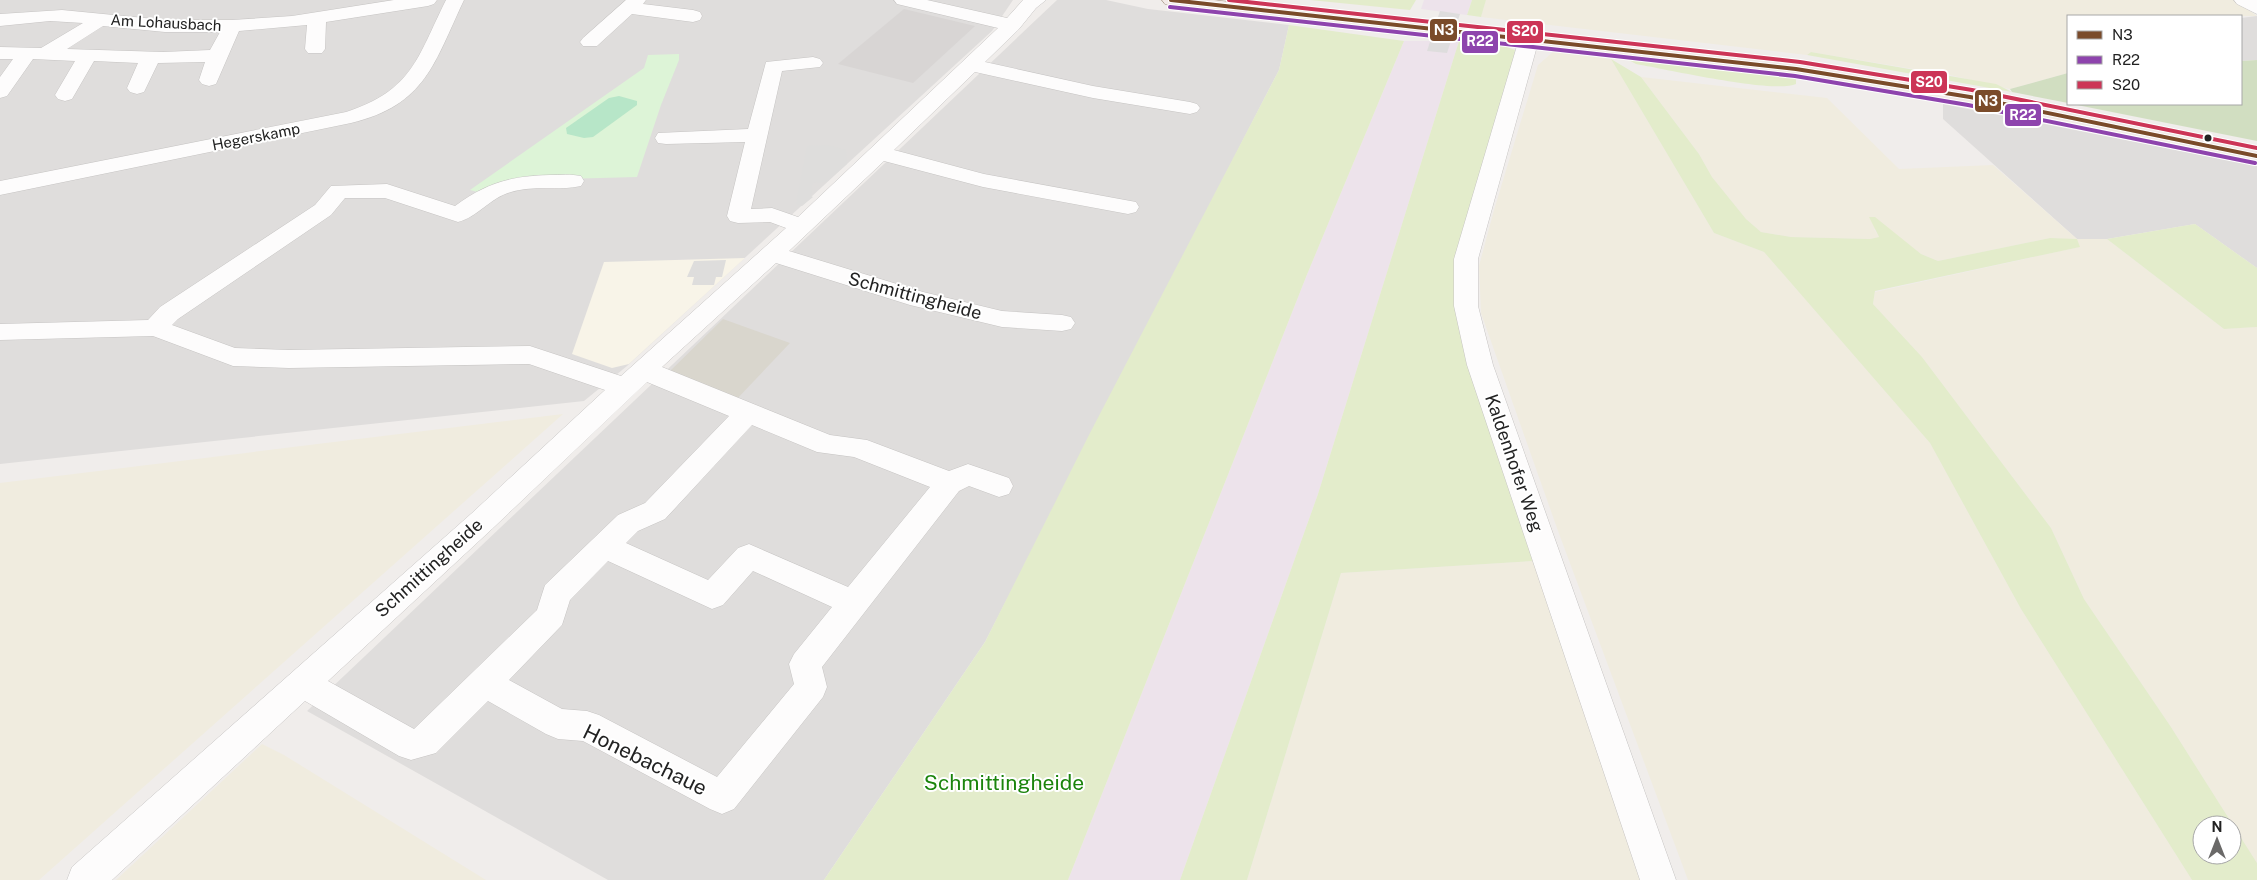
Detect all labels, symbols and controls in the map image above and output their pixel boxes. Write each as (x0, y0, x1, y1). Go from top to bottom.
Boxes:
street label: Am Lohausbach (110, 11, 222, 34)
legend (2067, 15, 2242, 105)
line badge: N3 (1429, 18, 1458, 42)
line badge: S20 (1506, 20, 1544, 44)
text: N3 (1434, 22, 1454, 38)
text: S20 (1511, 23, 1539, 39)
text: N3 (2112, 26, 2133, 43)
line badge: R22 (1461, 30, 1499, 54)
text: R22 (1466, 33, 1494, 49)
text: R22 (2112, 51, 2140, 68)
line badge: S20 (1910, 70, 1948, 94)
text: S20 (1915, 74, 1943, 90)
text: S20 (2112, 76, 2140, 93)
line badge: N3 (1974, 89, 2002, 113)
text: N3 (1978, 93, 1998, 109)
line badge: R22 (2004, 103, 2042, 127)
text: R22 (2009, 107, 2037, 123)
street label: Hegerskamp (210, 120, 301, 153)
unlabelled marker (2203, 133, 2213, 143)
street label: Schmittingheide (846, 268, 984, 323)
street label: Kaldenhofer Weg (1481, 391, 1548, 535)
street label: Schmittingheide (371, 514, 487, 621)
street label: Honebachaue (579, 719, 711, 800)
park label: Schmittingheide (924, 770, 1084, 795)
north arrow (2192, 815, 2242, 865)
text: N (2212, 819, 2222, 835)

